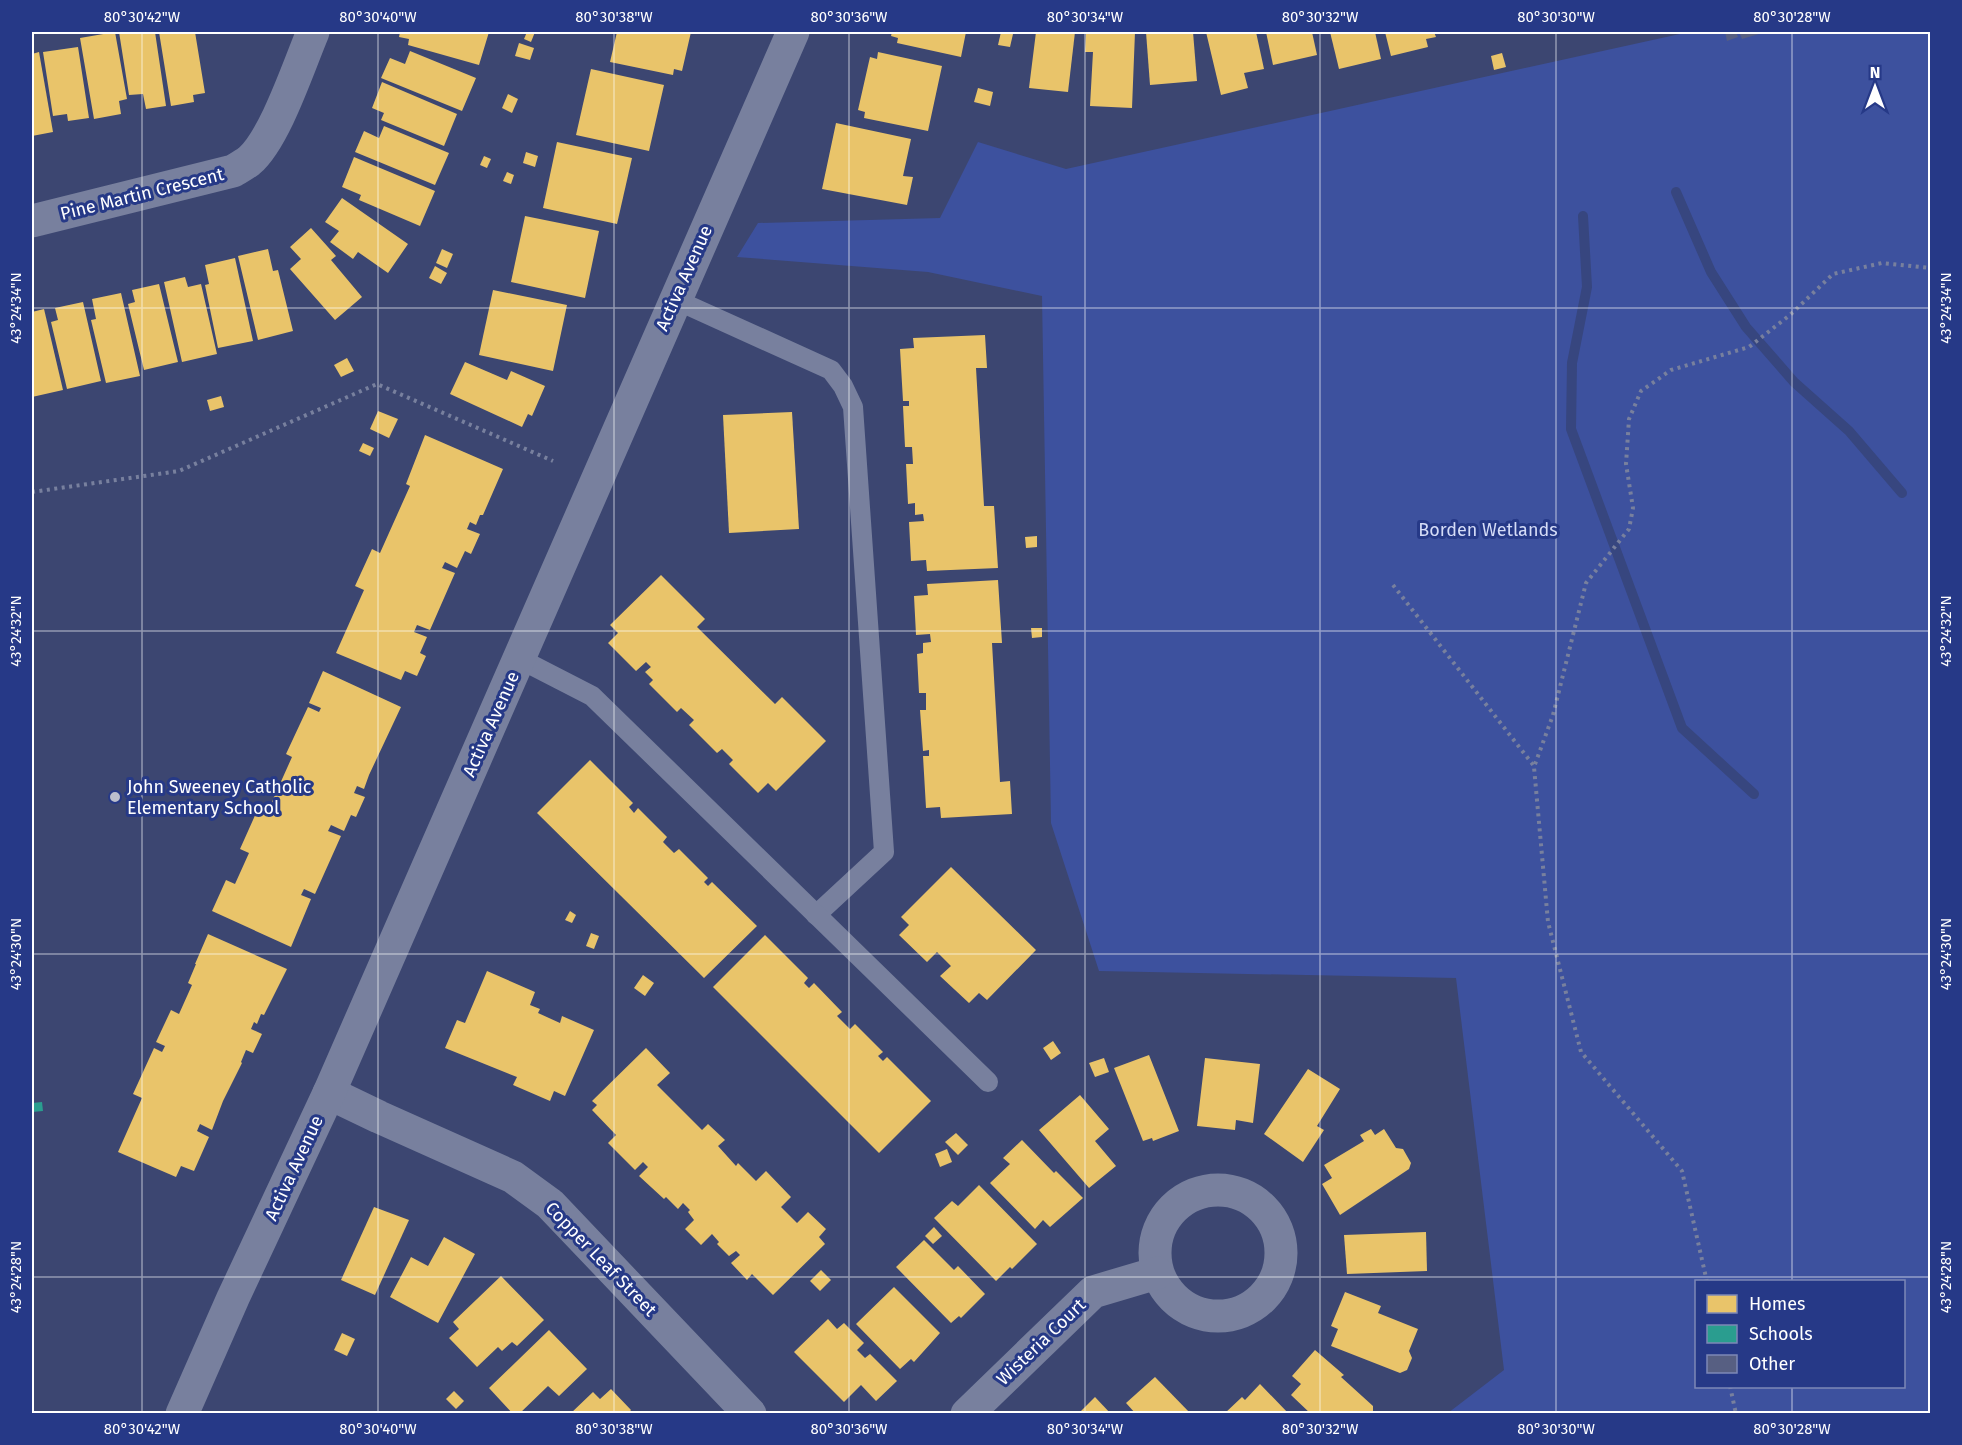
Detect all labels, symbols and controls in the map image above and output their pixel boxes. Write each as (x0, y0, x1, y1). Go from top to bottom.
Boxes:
text: 80°30'42"W (104, 8, 181, 26)
text: 80°30'40"W (339, 8, 417, 26)
text: 80°30'38"W (575, 8, 653, 26)
text: 80°30'36"W (810, 8, 888, 26)
text: 80°30'34"W (1047, 8, 1124, 26)
text: 80°30'32"W (1282, 8, 1359, 26)
text: 80°30'30"W (1517, 8, 1595, 26)
text: 80°30'28"W (1753, 8, 1831, 26)
north arrow (1845, 57, 1905, 117)
text: N (1870, 63, 1880, 82)
street label: Pine Martin Crescent (58, 163, 227, 225)
street label: Activa Avenue (651, 222, 717, 334)
text: 43°24'34"N (7, 272, 25, 344)
text: 43°24'34"N (1937, 272, 1955, 344)
park label: Borden Wetlands (1418, 519, 1558, 541)
text: 43°24'32"N (7, 595, 25, 667)
text: 43°24'32"N (1937, 595, 1955, 667)
street label: Activa Avenue (458, 668, 524, 780)
place label: John Sweeney Catholic Elementary School (127, 776, 312, 819)
marker: John Sweeney Catholic Elementary School (108, 790, 122, 804)
text: 43°24'30"N (7, 918, 25, 990)
text: 43°24'30"N (1937, 918, 1955, 990)
street label: Activa Avenue (260, 1112, 328, 1224)
street label: Copper Leaf Street (541, 1197, 662, 1321)
text: 43°24'28"N (7, 1241, 25, 1313)
text: 43°24'28"N (1937, 1241, 1955, 1313)
legend (1695, 1280, 1905, 1388)
text: Homes (1749, 1293, 1805, 1315)
street label: Wisteria Court (992, 1294, 1090, 1390)
text: Schools (1749, 1323, 1813, 1345)
text: Other (1749, 1353, 1795, 1375)
text: 80°30'42"W (104, 1420, 181, 1438)
text: 80°30'40"W (339, 1420, 417, 1438)
text: 80°30'38"W (575, 1420, 653, 1438)
text: 80°30'36"W (810, 1420, 888, 1438)
text: 80°30'34"W (1047, 1420, 1124, 1438)
text: 80°30'32"W (1282, 1420, 1359, 1438)
text: 80°30'30"W (1517, 1420, 1595, 1438)
text: 80°30'28"W (1753, 1420, 1831, 1438)

